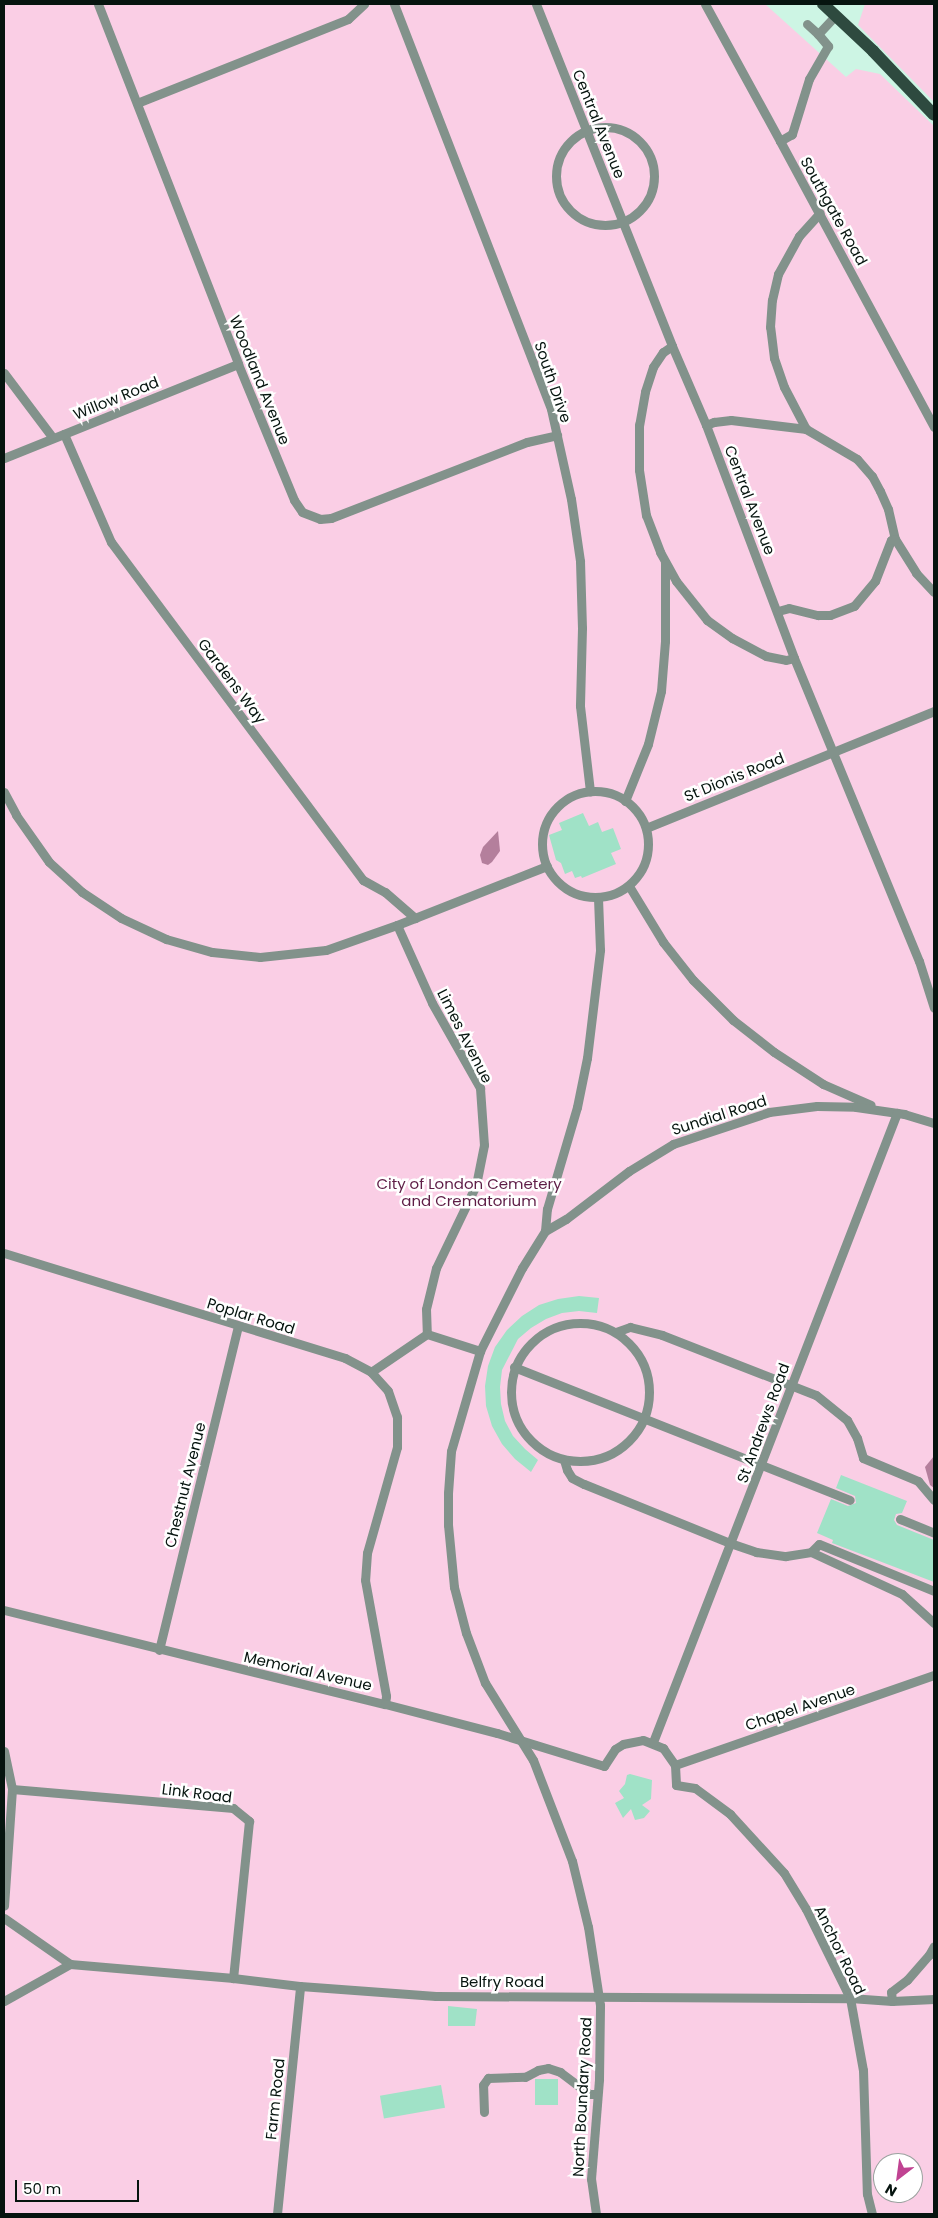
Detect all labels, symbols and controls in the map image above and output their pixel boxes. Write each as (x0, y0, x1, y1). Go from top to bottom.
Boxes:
street label: Central Avenue (569, 67, 629, 181)
street label: Southgate Road (797, 154, 871, 268)
street label: Woodland Avenue (226, 313, 294, 447)
street label: South Drive (531, 339, 575, 425)
street label: Willow Road (71, 373, 161, 423)
street label: Central Avenue (721, 443, 779, 557)
street label: Gardens Way (194, 635, 270, 727)
street label: St Dionis Road (681, 749, 787, 805)
street label: Limes Avenue (434, 986, 496, 1086)
street label: Sundial Road (669, 1091, 769, 1139)
park label: City of London Cemetery and Crematorium (376, 1174, 562, 1209)
street label: Poplar Road (205, 1294, 297, 1338)
street label: St Andrews Road (733, 1361, 793, 1485)
street label: Chestnut Avenue (161, 1420, 209, 1550)
street label: Memorial Avenue (242, 1648, 374, 1694)
street label: Chapel Avenue (743, 1680, 857, 1734)
street label: Link Road (161, 1780, 233, 1806)
street label: Anchor Road (811, 1903, 869, 1997)
street label: Belfry Road (460, 1973, 544, 1991)
street label: North Boundary Road (569, 2017, 595, 2177)
street label: Farm Road (262, 2057, 288, 2141)
north arrow (873, 2153, 923, 2203)
scale bar (18, 2170, 141, 2202)
text: 50 m (23, 2178, 61, 2199)
text: N (881, 2179, 901, 2201)

